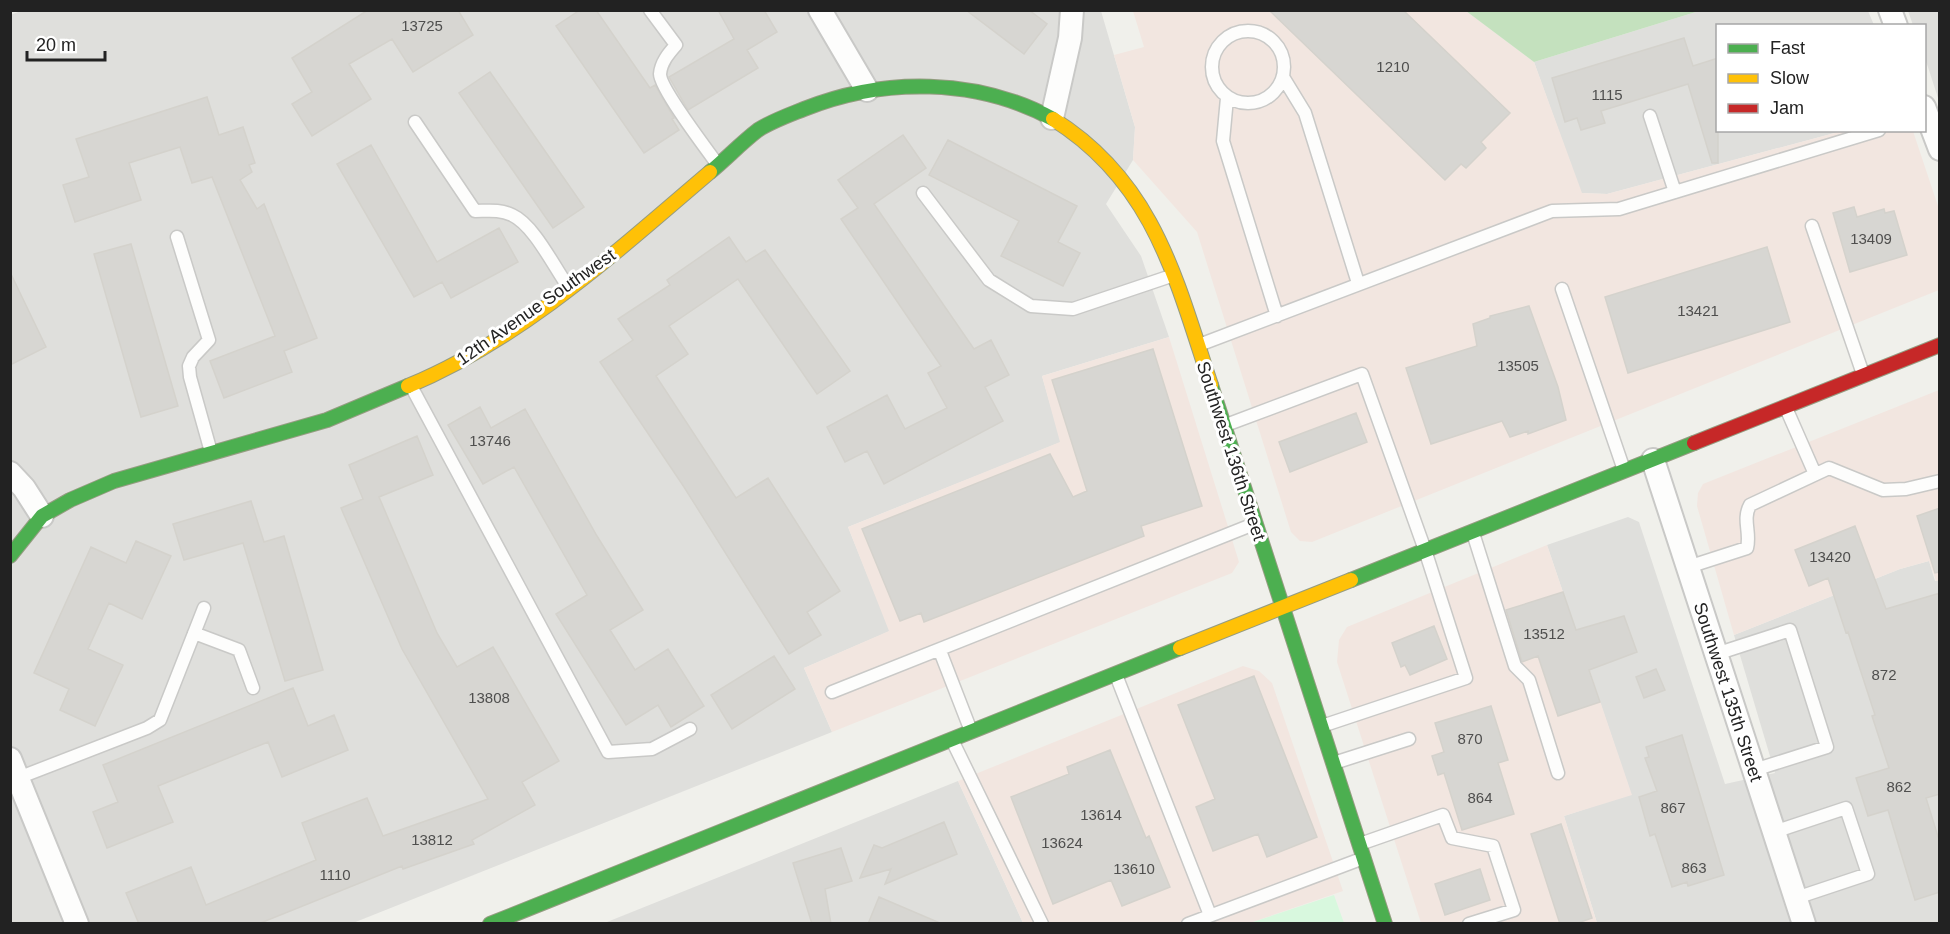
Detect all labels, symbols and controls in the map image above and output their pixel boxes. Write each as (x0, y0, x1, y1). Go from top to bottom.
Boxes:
house number: 13725 (401, 17, 443, 34)
scale bar (27, 24, 105, 62)
legend (1716, 24, 1926, 132)
text: 20 m (36, 35, 76, 55)
text: Fast (1770, 38, 1805, 58)
house number: 1210 (1376, 58, 1410, 75)
text: Slow (1770, 68, 1810, 88)
house number: 1115 (1591, 86, 1623, 103)
text: Jam (1770, 98, 1804, 118)
house number: 13409 (1850, 230, 1892, 247)
street label: 12th Avenue Southwest (453, 245, 619, 369)
house number: 13421 (1677, 302, 1719, 319)
house number: 13505 (1497, 357, 1539, 374)
street label: Southwest 136th Street (1193, 359, 1269, 543)
house number: 13746 (469, 432, 511, 449)
house number: 13420 (1809, 548, 1851, 565)
street label: Southwest 135th Street (1690, 600, 1766, 784)
house number: 13512 (1523, 625, 1565, 642)
house number: 872 (1871, 666, 1897, 683)
house number: 13808 (468, 689, 510, 706)
house number: 870 (1457, 730, 1483, 747)
house number: 862 (1886, 778, 1912, 795)
house number: 864 (1467, 789, 1493, 806)
house number: 867 (1660, 799, 1686, 816)
house number: 13614 (1080, 806, 1122, 823)
house number: 13812 (411, 831, 453, 848)
house number: 13624 (1041, 834, 1083, 851)
house number: 863 (1681, 859, 1707, 876)
house number: 13610 (1113, 860, 1155, 877)
house number: 1110 (319, 866, 351, 883)

